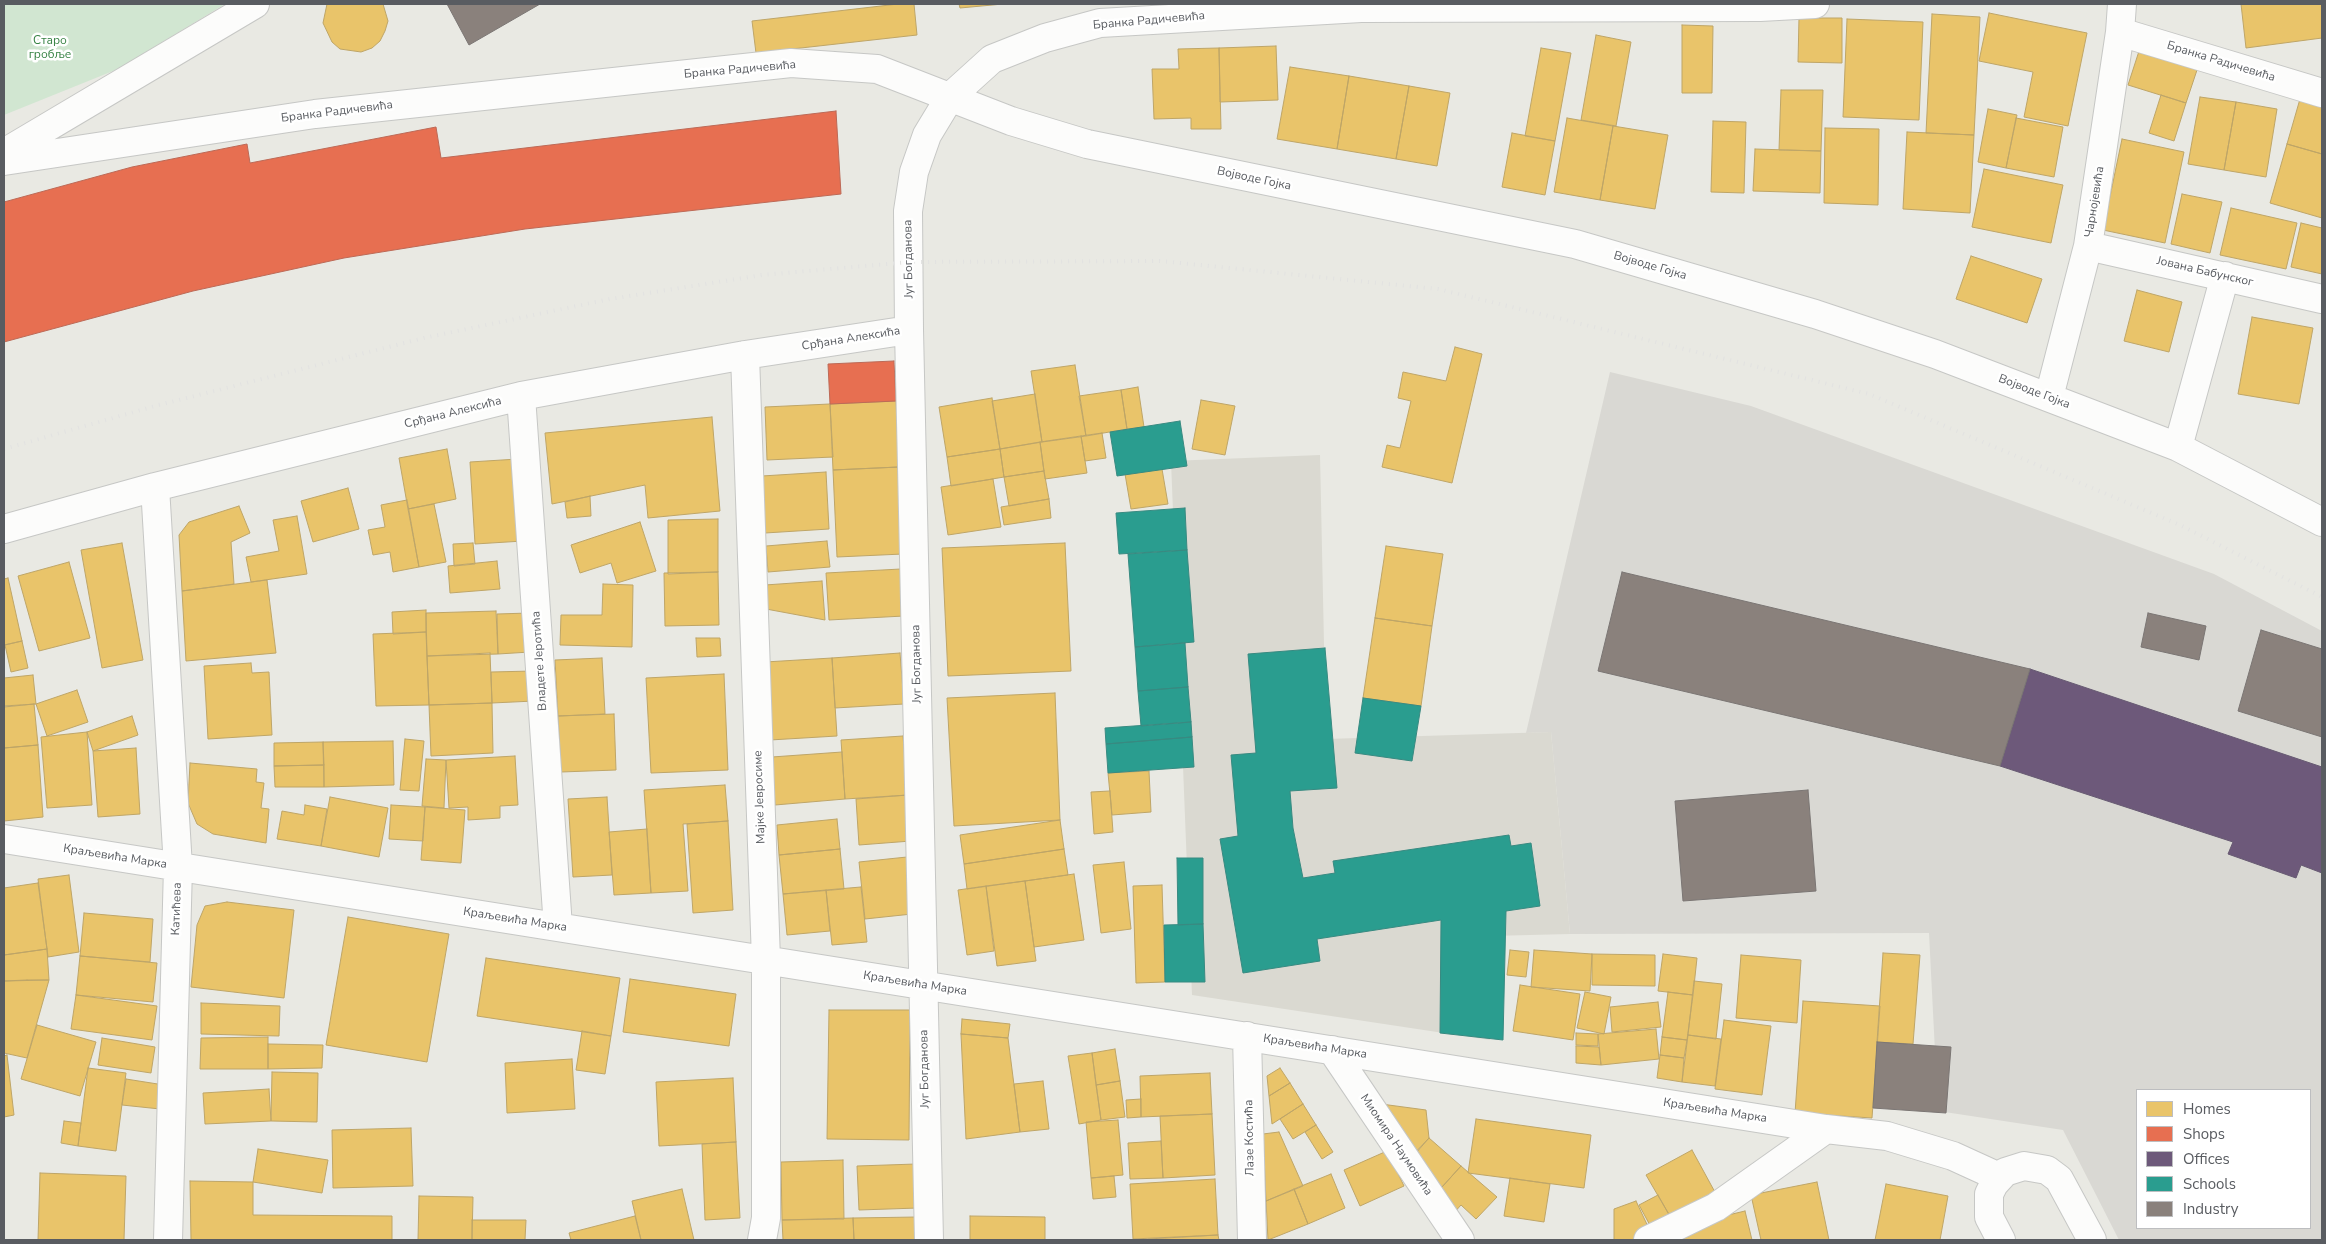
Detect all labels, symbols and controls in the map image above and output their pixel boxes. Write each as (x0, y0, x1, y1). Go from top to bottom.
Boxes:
street label: Бранка Радичевића (1092, 9, 1206, 33)
park label: Старо гробље (29, 34, 71, 62)
street label: Бранка Радичевића (2165, 39, 2277, 85)
street label: Бранка Радичевића (683, 58, 797, 82)
street label: Бранка Радичевића (280, 98, 394, 126)
street label: Војводе Гојка (1216, 164, 1292, 194)
street label: Чарнојевића (2082, 165, 2108, 239)
street label: Југ Богданова (901, 219, 917, 299)
street label: Војводе Гојка (1612, 249, 1688, 283)
street label: Јована Бабунског (2155, 254, 2255, 290)
street label: Срђана Алексића (801, 324, 901, 354)
street label: Војводе Гојка (1996, 372, 2072, 412)
street label: Срђана Алексића (403, 394, 503, 432)
street label: Владете Јеротића (529, 611, 551, 711)
street label: Југ Богданова (909, 624, 925, 704)
street label: Мајке Јевросиме (751, 750, 769, 844)
street label: Краљевића Марка (62, 842, 168, 872)
street label: Катићева (169, 882, 185, 936)
street label: Краљевића Марка (462, 905, 568, 935)
street label: Краљевића Марка (862, 969, 968, 999)
street label: Југ Богданова (917, 1029, 933, 1109)
street label: Краљевића Марка (1262, 1032, 1368, 1062)
legend (2136, 1089, 2311, 1229)
street label: Миомира Наумовића (1357, 1092, 1435, 1198)
street label: Краљевића Марка (1662, 1096, 1768, 1126)
text: Homes (2183, 1099, 2231, 1119)
street label: Лазе Костића (1242, 1100, 1258, 1176)
text: Shops (2183, 1124, 2225, 1144)
text: Offices (2183, 1149, 2230, 1169)
text: Schools (2183, 1174, 2236, 1194)
text: Industry (2183, 1199, 2238, 1219)

